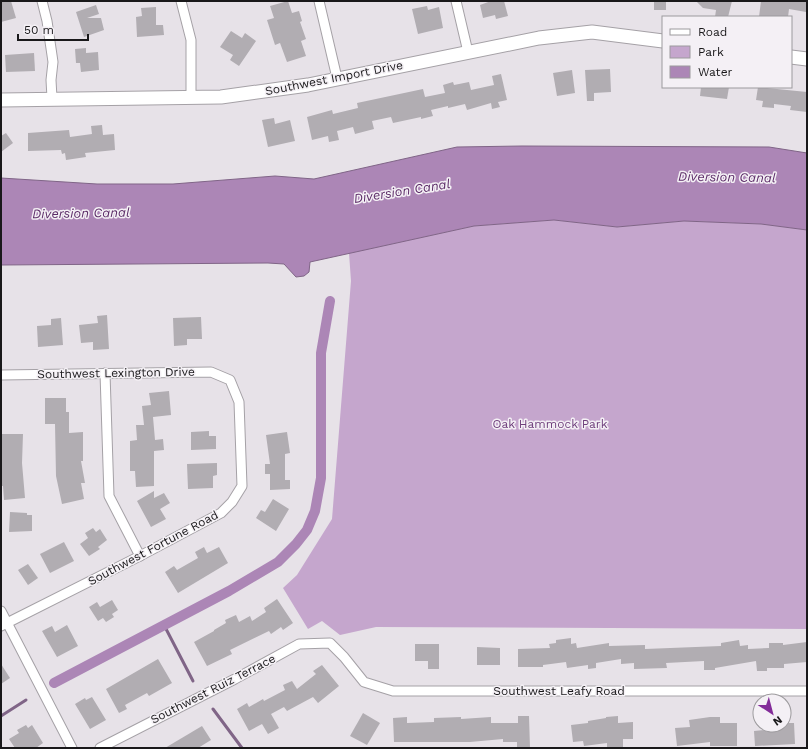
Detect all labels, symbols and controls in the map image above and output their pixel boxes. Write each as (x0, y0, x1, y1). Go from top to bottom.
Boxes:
scale bar (18, 16, 88, 42)
legend (662, 16, 792, 88)
text: 50 m (24, 23, 54, 37)
text: Road (698, 25, 727, 39)
text: Park (698, 45, 724, 59)
street label: Southwest Import Drive (264, 58, 404, 98)
text: Water (698, 65, 733, 79)
water label: Diversion Canal (678, 169, 776, 185)
water label: Diversion Canal (353, 176, 451, 206)
water label: Diversion Canal (32, 205, 130, 221)
street label: Southwest Lexington Drive (37, 365, 195, 381)
park label: Oak Hammock Park (492, 417, 608, 431)
street label: Southwest Fortune Road (86, 508, 220, 588)
street label: Southwest Ruiz Terrace (148, 651, 278, 727)
street label: Southwest Leafy Road (493, 684, 625, 698)
north arrow (752, 693, 792, 733)
text: N (770, 713, 785, 728)

